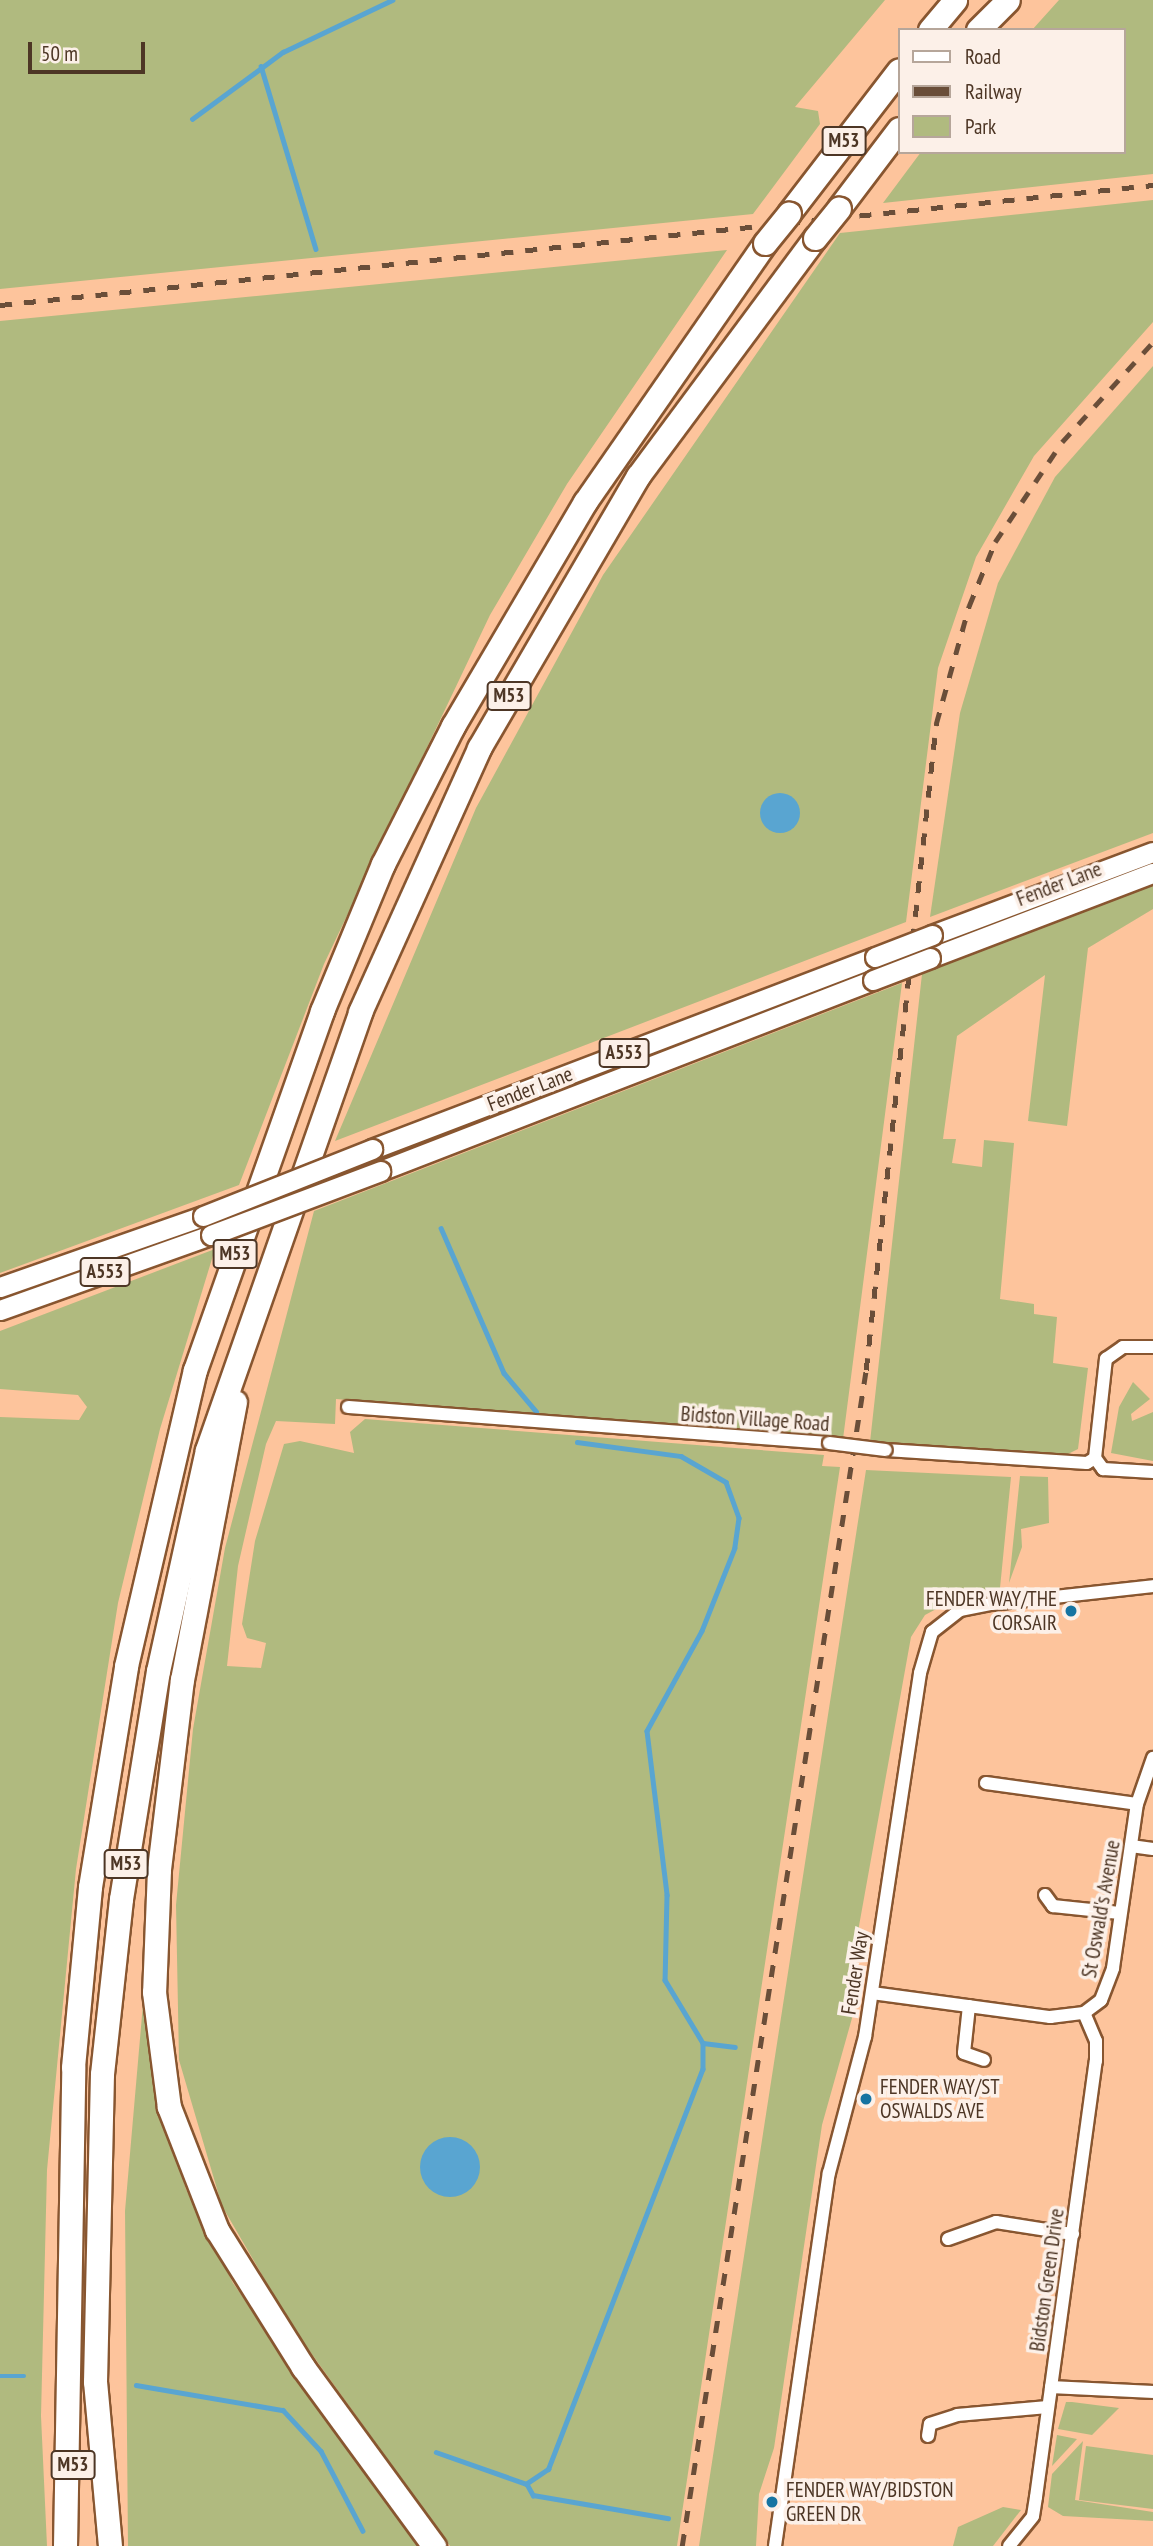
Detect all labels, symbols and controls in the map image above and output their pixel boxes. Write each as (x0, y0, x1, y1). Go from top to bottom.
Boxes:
scale bar (32, 28, 149, 72)
legend (898, 28, 1125, 154)
text: 50 m (41, 40, 78, 67)
text: Road (965, 43, 1001, 70)
text: Railway (965, 78, 1022, 105)
text: Park (965, 113, 996, 140)
road number: M53 (821, 125, 867, 156)
road number: M53 (486, 680, 532, 712)
street label: Fender Lane (1013, 856, 1105, 912)
road number: A553 (598, 1037, 650, 1068)
street label: Fender Lane (484, 1061, 576, 1117)
road number: M53 (212, 1238, 258, 1270)
road number: A553 (79, 1256, 131, 1288)
street label: Bidston Village Road (680, 1401, 830, 1437)
place label: FENDER WAY/THE CORSAIR (926, 1586, 1057, 1636)
marker: FENDER WAY/THE CORSAIR (1063, 1603, 1079, 1619)
street label: St Oswald's Avenue (1076, 1838, 1126, 1980)
road number: M53 (103, 1848, 149, 1880)
street label: Fender Way (836, 1929, 874, 2017)
place label: FENDER WAY/ST OSWALDS AVE (880, 2074, 1000, 2124)
marker: FENDER WAY/ST OSWALDS AVE (858, 2091, 874, 2107)
street label: Bidston Green Drive (1024, 2207, 1070, 2353)
road number: M53 (50, 2450, 96, 2480)
place label: FENDER WAY/BIDSTON GREEN DR (786, 2477, 954, 2527)
marker: FENDER WAY/BIDSTON GREEN DR (764, 2494, 780, 2510)

